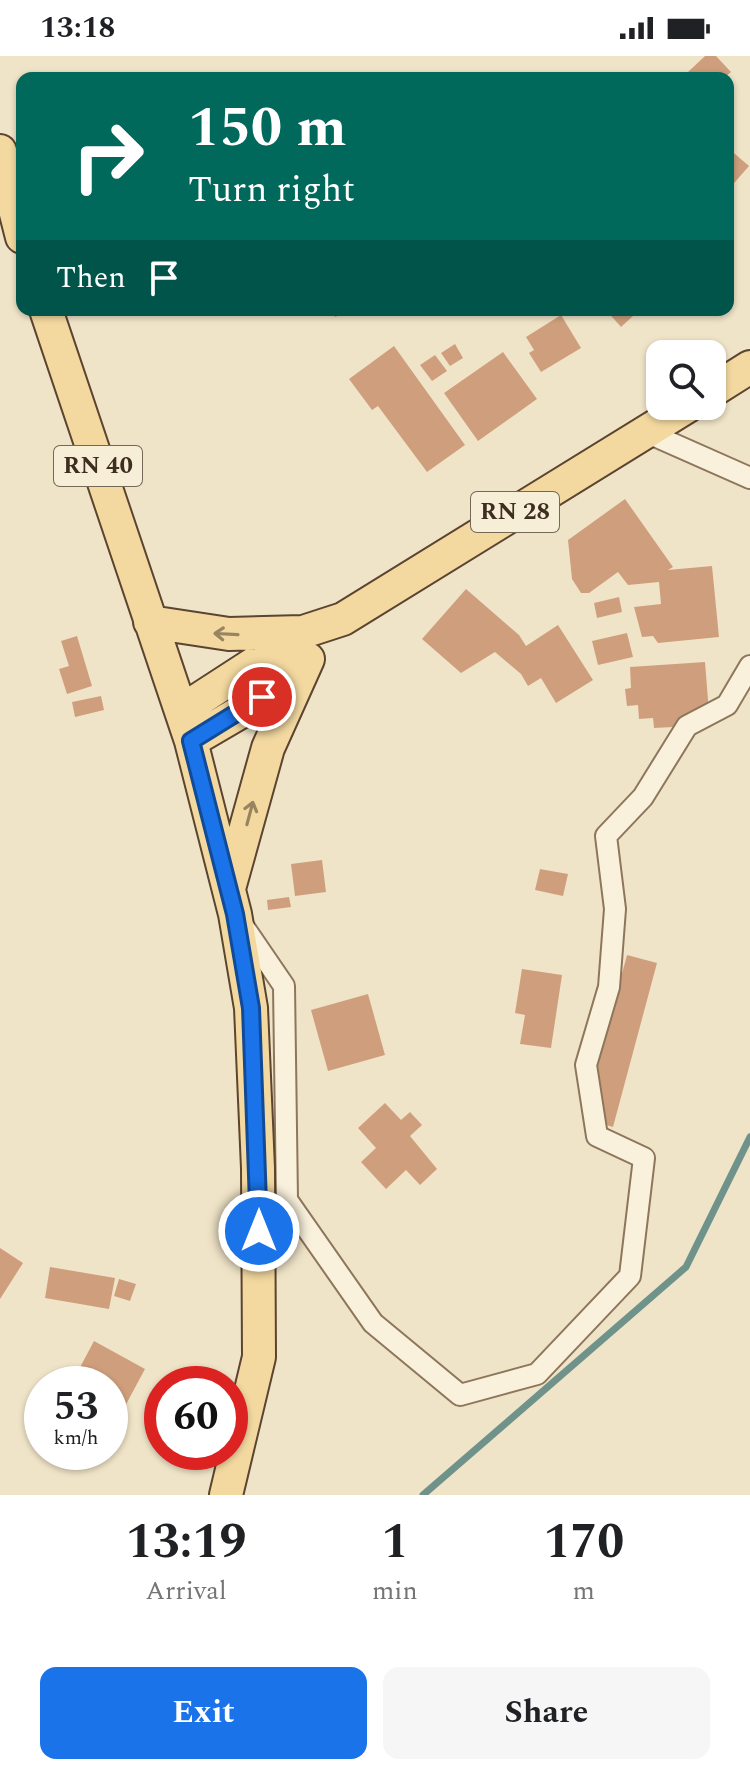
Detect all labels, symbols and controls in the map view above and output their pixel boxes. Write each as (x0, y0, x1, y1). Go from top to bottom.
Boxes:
text: 13:18 (40, 5, 115, 51)
text: 150 m (188, 86, 347, 171)
icon: right (56, 104, 160, 208)
text: Turn right (188, 163, 355, 218)
text: Then (56, 255, 126, 301)
icon: arrive (142, 256, 186, 300)
map controls (646, 340, 726, 420)
button: search (646, 340, 726, 420)
road number: RN 40 (54, 446, 142, 486)
road number: RN 28 (471, 492, 559, 532)
one-way arrow (213, 626, 240, 641)
pin (228, 663, 296, 731)
icon: arrive (240, 675, 284, 719)
one-way arrow (243, 800, 258, 826)
position arrow (217, 1189, 301, 1273)
speed limit sign: 60 (144, 1366, 248, 1470)
text: 53 (54, 1377, 98, 1438)
text: km/h (54, 1423, 99, 1453)
text: 13:19 (126, 1506, 246, 1579)
text: 1 (381, 1506, 408, 1579)
text: 170 (543, 1506, 624, 1579)
text: Arrival (146, 1571, 227, 1611)
text: min (372, 1571, 418, 1611)
text: m (573, 1571, 595, 1611)
button: Exit (40, 1667, 367, 1759)
button: Share (383, 1667, 710, 1759)

